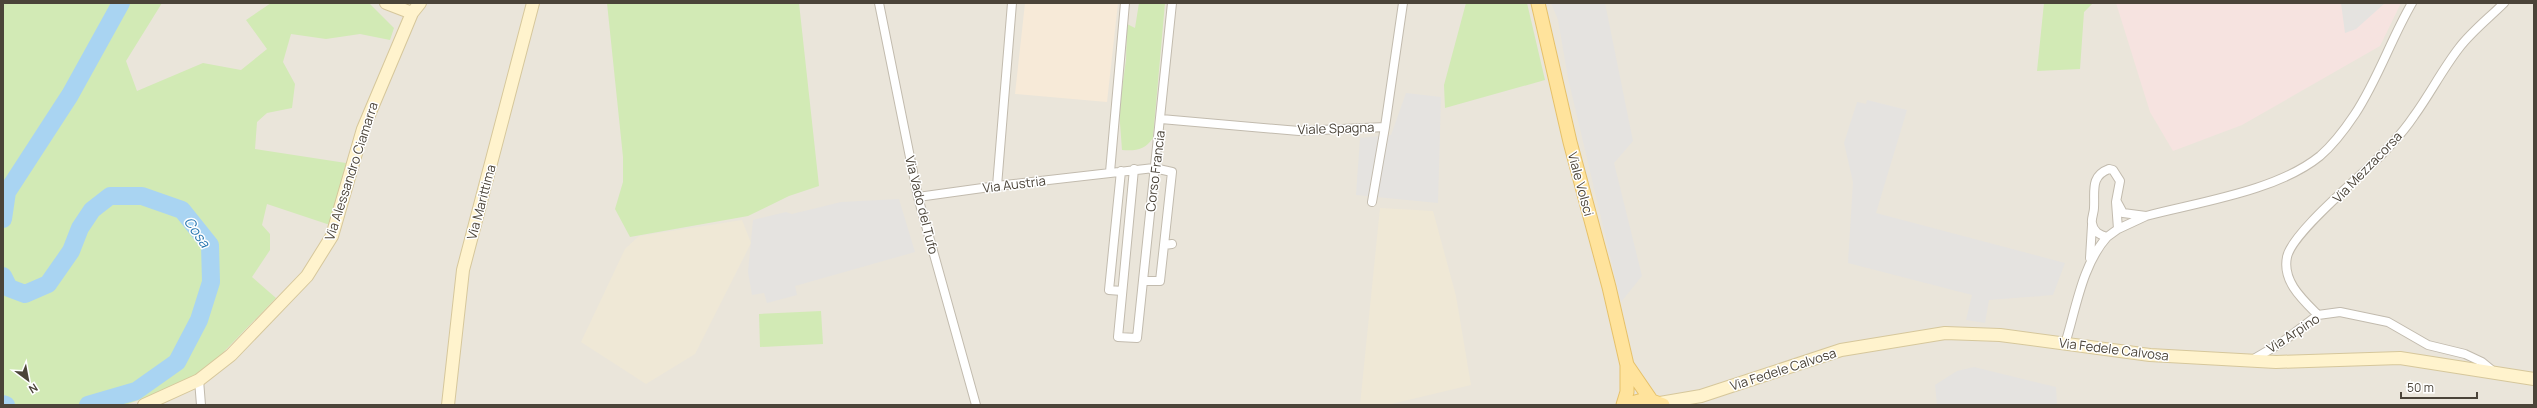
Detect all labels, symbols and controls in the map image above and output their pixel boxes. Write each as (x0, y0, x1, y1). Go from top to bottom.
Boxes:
street label: Via Alessandro Ciamarra (320, 99, 382, 243)
street label: Viale Spagna (1297, 118, 1375, 138)
street label: Via Mezzacorsa (2328, 127, 2406, 207)
street label: Corso Francia (1141, 129, 1169, 213)
street label: Viale Volsci (1564, 150, 1598, 218)
street label: Via Vado del Tufo (901, 154, 943, 256)
street label: Via Marittima (462, 162, 500, 242)
street label: Via Austria (981, 171, 1047, 197)
water label: Cosa (180, 213, 215, 252)
street label: Via Arpino (2263, 309, 2323, 357)
street label: Via Fedele Calvosa (2058, 333, 2170, 365)
street label: Via Fedele Calvosa (1728, 343, 1838, 395)
north arrow (8, 360, 48, 400)
scale bar (2401, 374, 2477, 400)
text: 50 m (2407, 379, 2434, 396)
text: N (26, 380, 41, 397)

